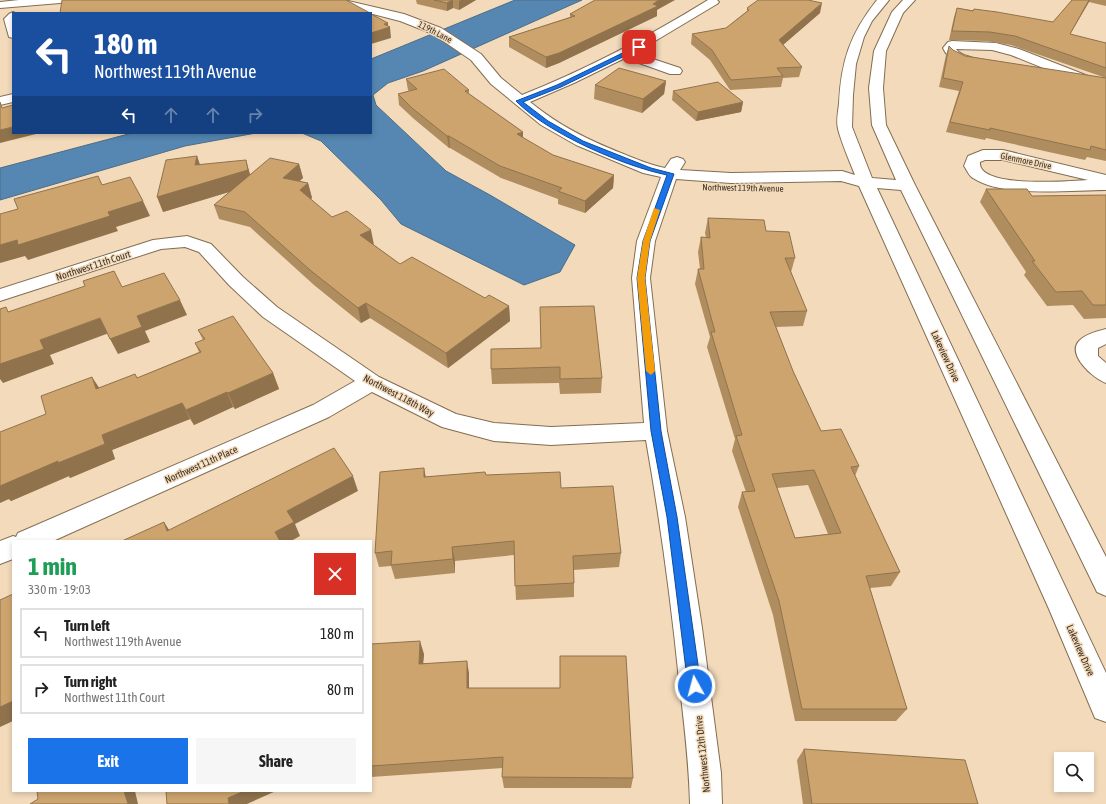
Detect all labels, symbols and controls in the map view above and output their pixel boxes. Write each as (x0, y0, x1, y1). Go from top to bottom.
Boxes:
street label: 119th Lane (416, 19, 454, 45)
icon: left (28, 28, 80, 80)
text: 180 m (94, 28, 157, 60)
pin (622, 30, 656, 64)
icon: arrive (628, 36, 650, 58)
text: Northwest 119th Avenue (94, 61, 256, 82)
icon: left (118, 104, 140, 126)
icon: ahead (160, 104, 182, 126)
icon: ahead (202, 104, 224, 126)
icon: right (244, 104, 266, 126)
street label: Glenmore Drive (1000, 151, 1052, 171)
street label: Northwest 119th Avenue (702, 182, 784, 194)
street label: Northwest 11th Court (55, 248, 132, 283)
street label: Lakeview Drive (929, 329, 962, 384)
street label: Northwest 118th Way (362, 372, 436, 419)
street label: Northwest 11th Place (163, 443, 240, 485)
text: 1 min (28, 553, 77, 580)
button: close (314, 553, 356, 595)
text: 330 m · 19:03 (28, 582, 91, 597)
text: Turn left (64, 617, 110, 634)
icon: left (30, 622, 52, 644)
street label: Lakeview Drive (1064, 623, 1097, 678)
text: 180 m (320, 625, 354, 642)
text: Northwest 119th Avenue (64, 634, 181, 649)
position arrow (674, 665, 716, 707)
text: Turn right (64, 673, 117, 690)
icon: right (30, 678, 52, 700)
text: 80 m (327, 681, 354, 698)
text: Northwest 11th Court (64, 690, 165, 705)
street label: Northwest 12th Drive (693, 714, 712, 793)
button: Exit (28, 738, 188, 784)
button: Share (196, 738, 356, 784)
map controls (1054, 752, 1094, 792)
button: search (1054, 752, 1094, 792)

